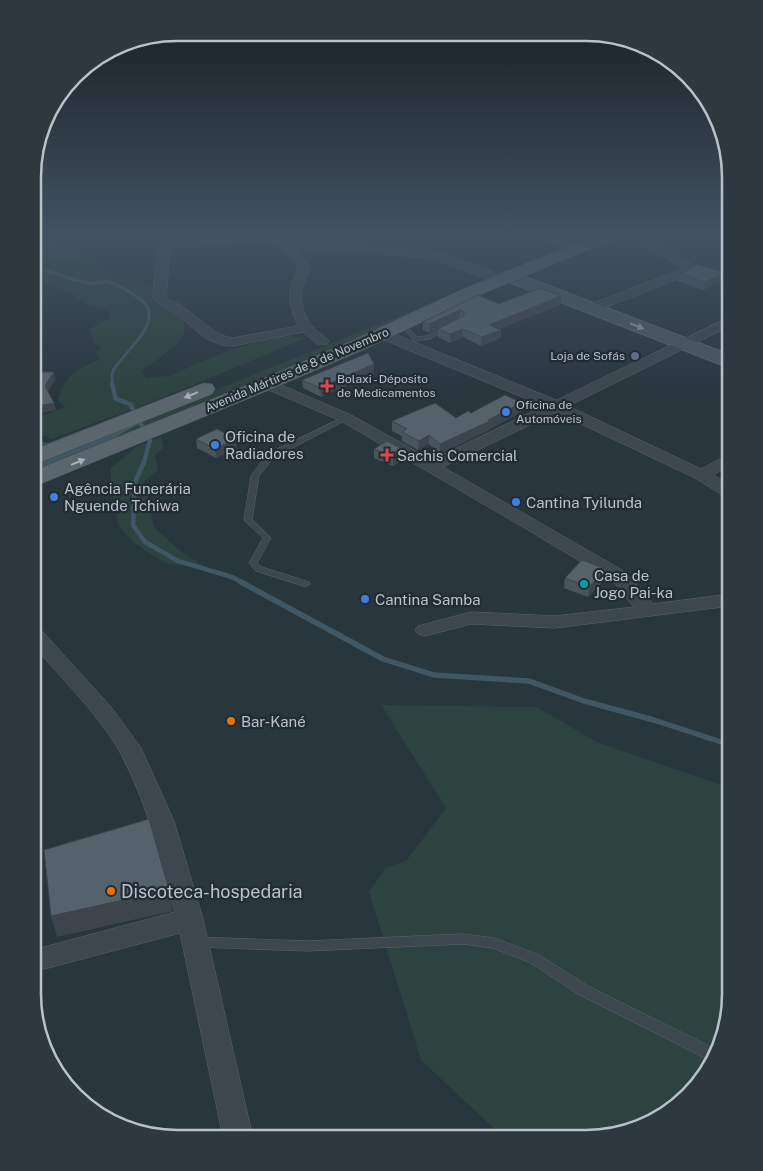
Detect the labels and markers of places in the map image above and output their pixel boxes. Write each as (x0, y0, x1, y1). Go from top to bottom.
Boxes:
place label: Loja de Sofás (550, 349, 625, 363)
marker: Loja de Sofás (629, 350, 641, 362)
place label: Bolaxi - Déposito de Medicamentos (337, 372, 436, 400)
marker: Bolaxi - Déposito de Medicamentos (321, 380, 333, 392)
place label: Oficina de Automóveis (516, 398, 582, 426)
marker: Oficina de Automóveis (500, 406, 512, 418)
place label: Oficina de Radiadores (225, 428, 304, 462)
marker: Oficina de Radiadores (209, 439, 221, 451)
place label: Sachis Comercial (397, 447, 518, 464)
marker: Sachis Comercial (381, 449, 393, 461)
place label: Agência Funerária Nguende Tchiwa (64, 480, 191, 514)
marker: Agência Funerária Nguende Tchiwa (48, 491, 60, 503)
place label: Cantina Tyilunda (526, 494, 642, 511)
marker: Cantina Tyilunda (510, 496, 522, 508)
place label: Casa de Jogo Pai-ka (594, 567, 673, 601)
marker: Casa de Jogo Pai-ka (578, 578, 590, 590)
place label: Cantina Samba (375, 591, 480, 608)
marker: Cantina Samba (359, 593, 371, 605)
place label: Bar-Kané (241, 713, 306, 730)
marker: Bar-Kané (225, 715, 237, 727)
place label: Discoteca-hospedaria (121, 881, 303, 902)
marker: Discoteca-hospedaria (105, 885, 117, 897)

